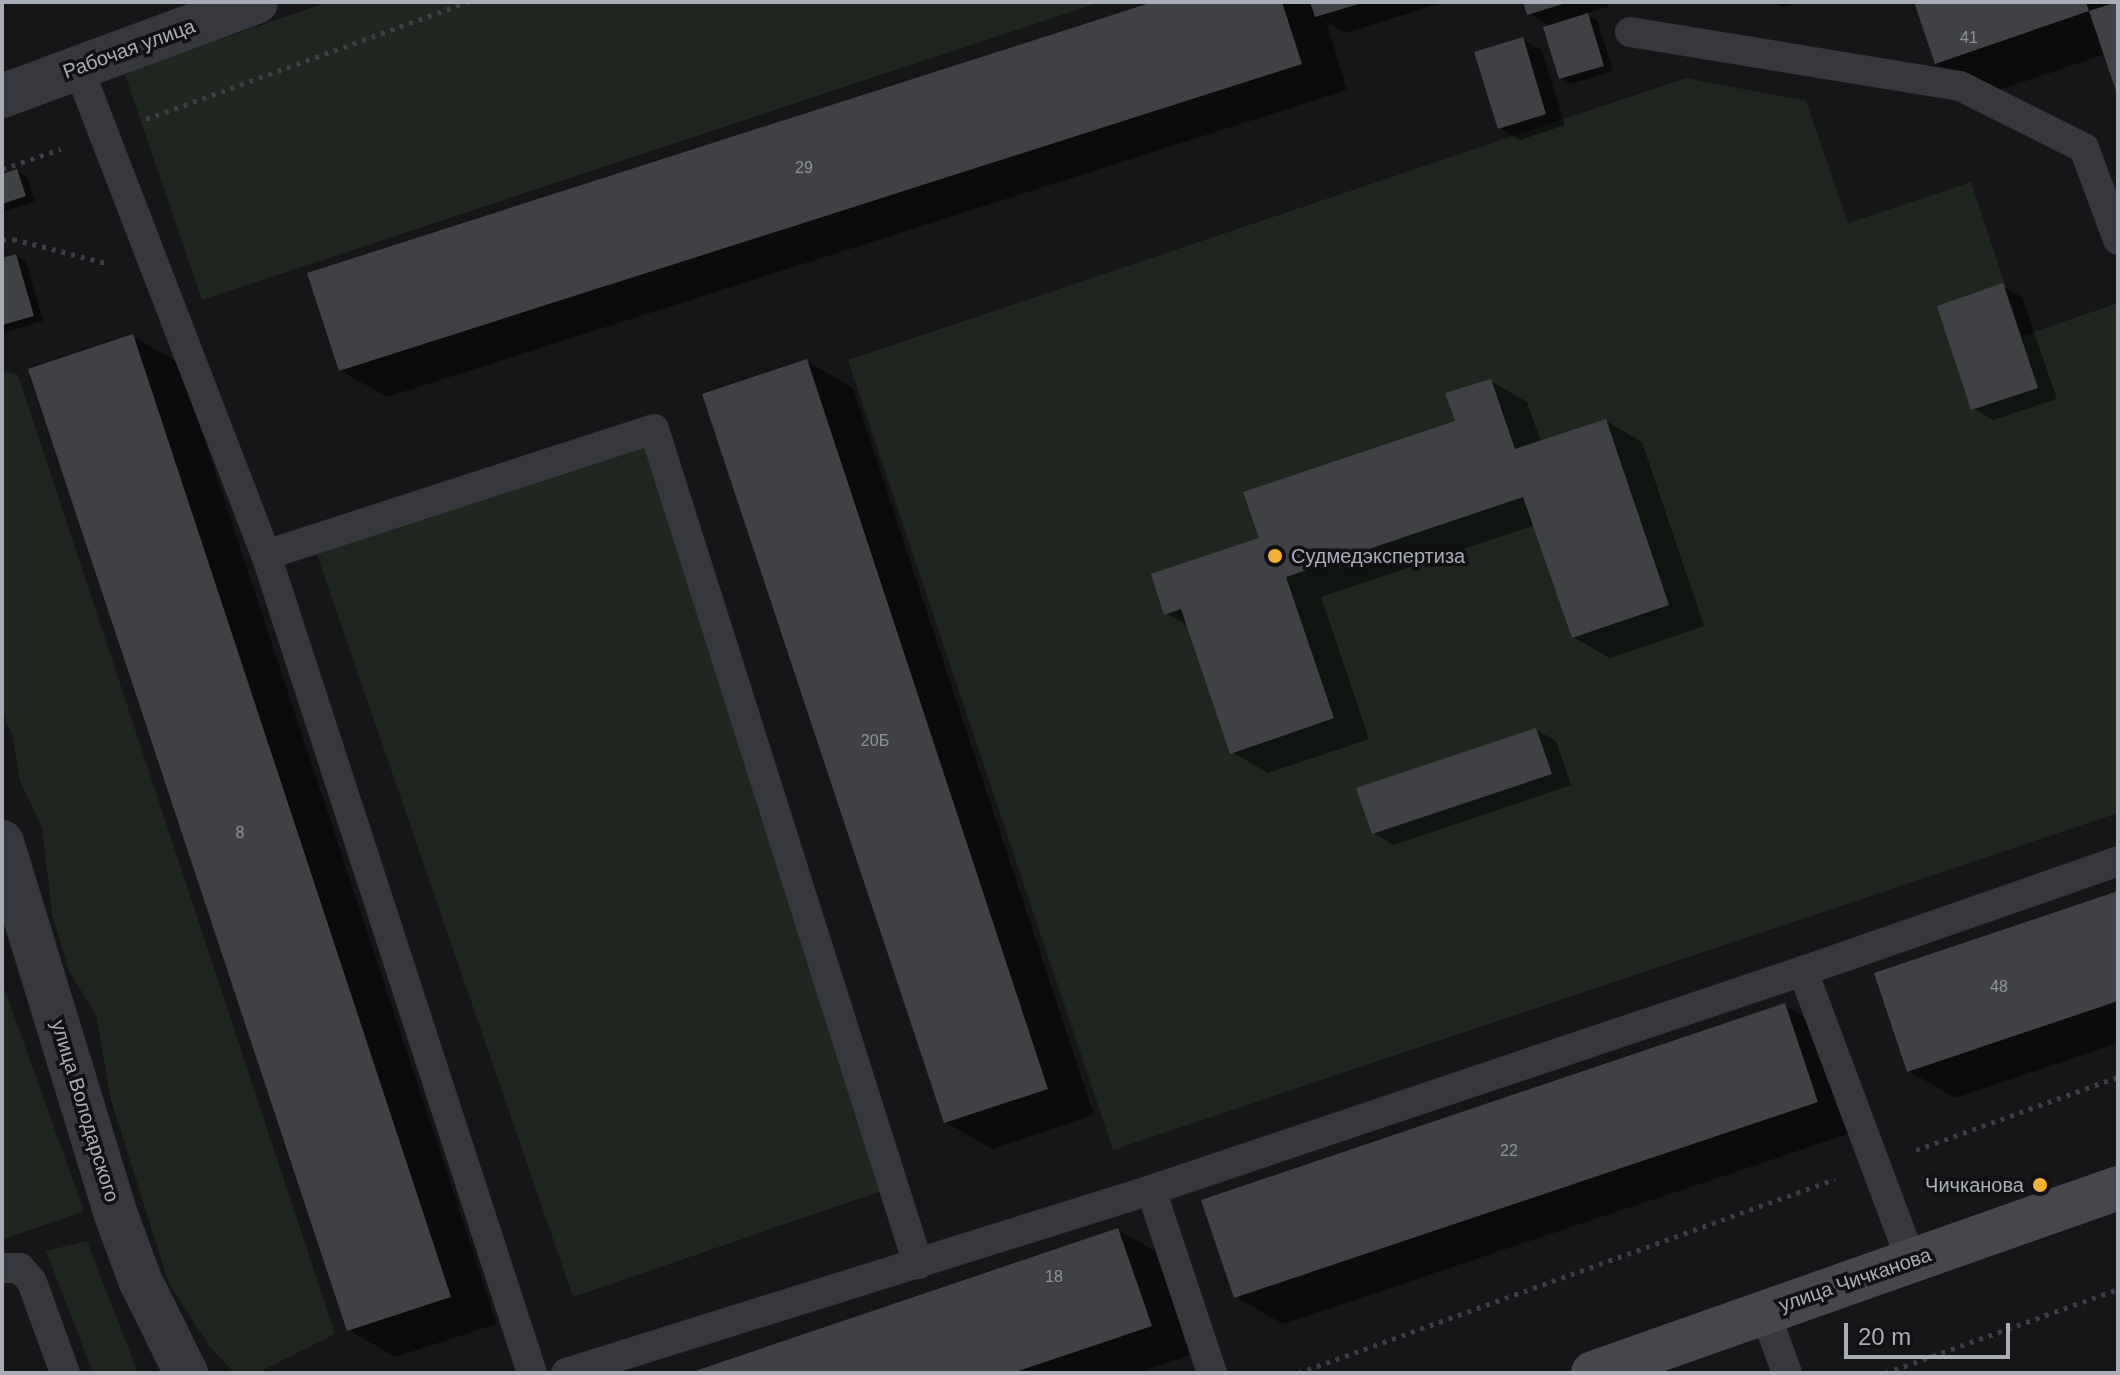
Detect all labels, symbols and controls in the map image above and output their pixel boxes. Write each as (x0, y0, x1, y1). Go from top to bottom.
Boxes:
street label: Рабочая улица (60, 14, 198, 84)
house number: 41 (1960, 28, 1978, 48)
house number: 29 (795, 158, 813, 178)
place label: Судмедэкспертиза (1291, 544, 1465, 568)
marker: Судмедэкспертиза (1266, 547, 1284, 565)
house number: 20Б (861, 731, 889, 751)
house number: 8 (236, 823, 244, 843)
house number: 48 (1990, 977, 2008, 997)
street label: улица Володарского (46, 1017, 124, 1205)
house number: 22 (1500, 1141, 1518, 1161)
place label: Чичканова (1925, 1173, 2024, 1197)
marker: Чичканова (2031, 1176, 2049, 1194)
street label: улица Чичканова (1776, 1243, 1934, 1317)
house number: 18 (1045, 1267, 1063, 1287)
scale bar (1848, 1307, 2014, 1357)
text: 20 m (1858, 1323, 1911, 1350)

